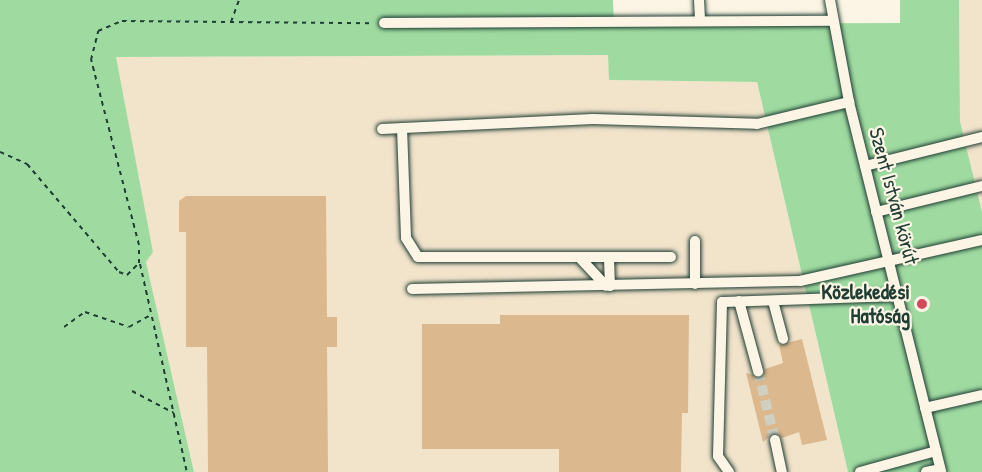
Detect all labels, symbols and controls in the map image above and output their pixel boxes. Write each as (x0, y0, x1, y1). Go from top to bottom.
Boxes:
street label: Szent István körút (864, 125, 924, 267)
place label: Közlekedési Hatóság (821, 279, 910, 329)
marker: Közlekedési Hatóság (915, 297, 929, 311)

